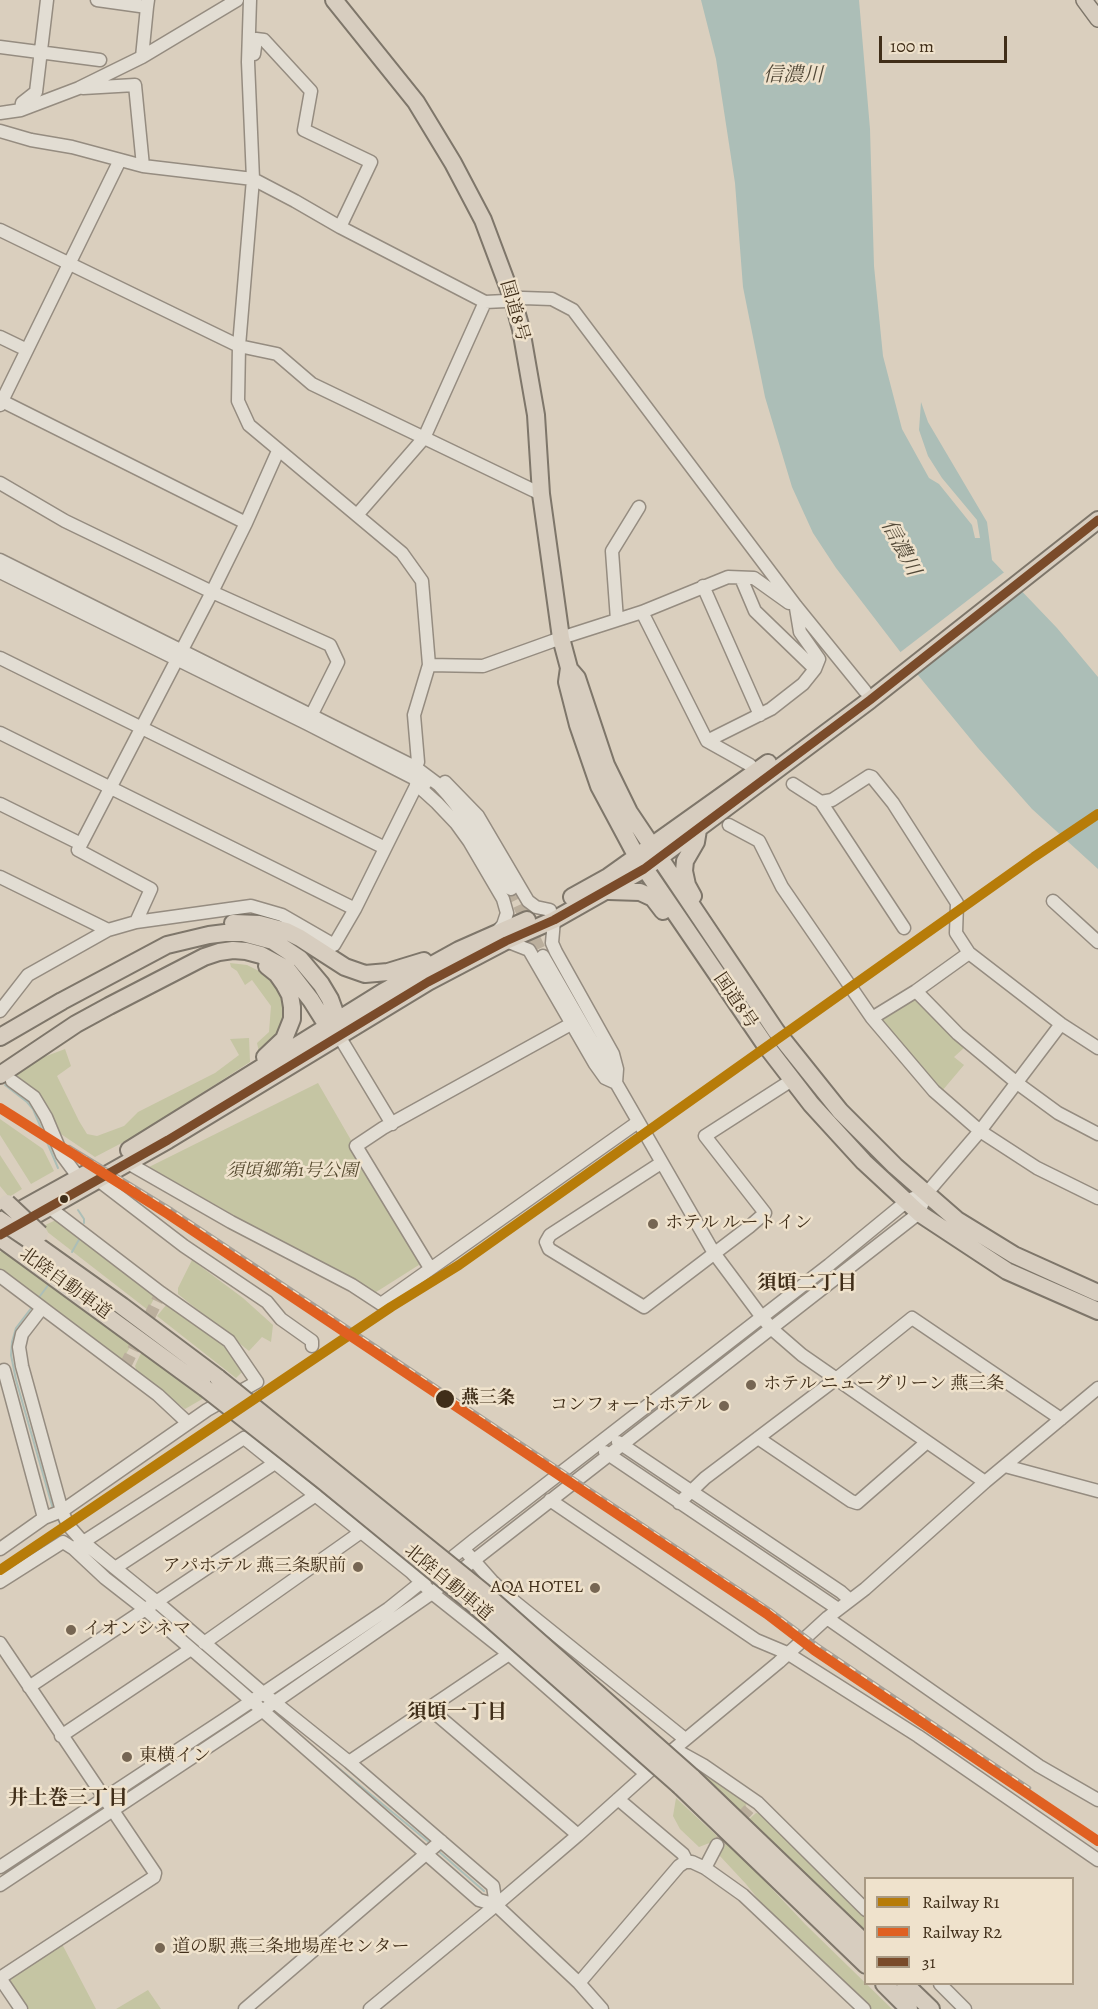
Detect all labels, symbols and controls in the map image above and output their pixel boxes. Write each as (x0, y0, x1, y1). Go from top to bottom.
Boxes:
scale bar (882, 24, 1010, 62)
text: 100 m (890, 34, 934, 58)
water label: 信濃川 (763, 64, 823, 88)
street label: 国道8号 (495, 278, 533, 344)
water label: 信濃川 (875, 516, 925, 580)
street label: 国道8号 (709, 969, 761, 1033)
park label: 須頃郷第1号公園 (226, 1161, 358, 1183)
unlabelled marker (58, 1193, 70, 1205)
place label: ホテル ルートイン (665, 1213, 813, 1235)
marker: ホテル ルートイン (646, 1217, 660, 1231)
street label: 北陸自動車道 (15, 1244, 115, 1324)
district label: 須頃二丁目 (757, 1272, 857, 1296)
place label: ホテル ニューグリーン 燕三条 (763, 1374, 1004, 1396)
marker: ホテル ニューグリーン 燕三条 (744, 1378, 758, 1392)
marker: 燕三条 (434, 1388, 456, 1410)
place label: 燕三条 (461, 1388, 515, 1410)
place label: コンフォートホテル (550, 1395, 712, 1417)
marker: コンフォートホテル (717, 1399, 731, 1413)
street label: 北陸自動車道 (400, 1540, 496, 1626)
place label: アパホテル 燕三条駅前 (162, 1556, 346, 1578)
marker: アパホテル 燕三条駅前 (351, 1560, 365, 1574)
place label: AQA HOTEL (491, 1577, 583, 1599)
marker: AQA HOTEL (588, 1581, 602, 1595)
place label: イオンシネマ (83, 1619, 191, 1641)
marker: イオンシネマ (64, 1623, 78, 1637)
district label: 須頃一丁目 (407, 1701, 507, 1725)
place label: 東横イン (139, 1746, 211, 1768)
marker: 東横イン (120, 1750, 134, 1764)
district label: 井土巻三丁目 (8, 1787, 128, 1811)
legend (864, 1877, 1074, 1985)
text: Railway R1 (922, 1890, 1000, 1914)
text: Railway R2 (922, 1920, 1002, 1944)
place label: 道の駅 燕三条地場産センター (172, 1937, 410, 1959)
marker: 道の駅 燕三条地場産センター (153, 1941, 167, 1955)
text: 31 (922, 1950, 936, 1974)

